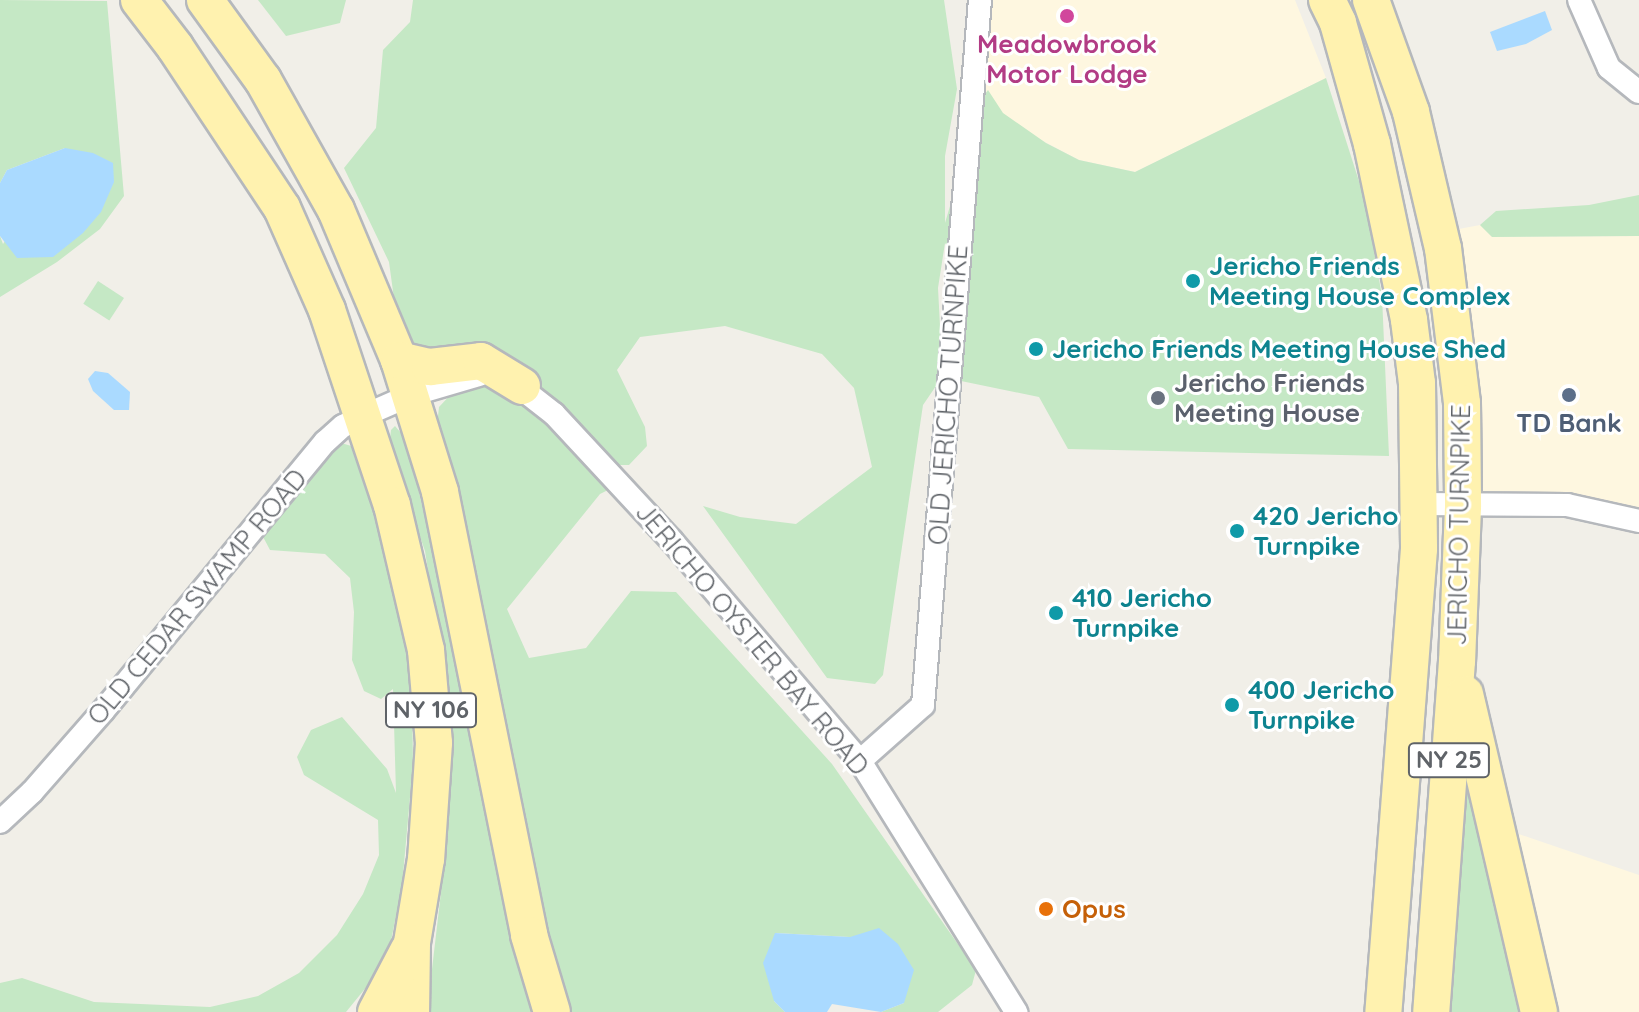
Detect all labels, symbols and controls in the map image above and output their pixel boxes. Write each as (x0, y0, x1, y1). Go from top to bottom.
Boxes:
marker: Meadowbrook Motor Lodge (1058, 7, 1076, 25)
place label: Meadowbrook Motor Lodge (977, 28, 1157, 90)
street label: OLD JERICHO TURNPIKE (922, 244, 974, 546)
place label: Jericho Friends Meeting House Complex (1209, 250, 1510, 312)
marker: Jericho Friends Meeting House Complex (1184, 272, 1202, 290)
place label: Jericho Friends Meeting House Shed (1052, 333, 1506, 365)
marker: Jericho Friends Meeting House Shed (1027, 340, 1045, 358)
place label: Jericho Friends Meeting House (1174, 367, 1365, 428)
marker: TD Bank (1560, 386, 1578, 404)
marker: Jericho Friends Meeting House (1149, 389, 1167, 407)
street label: JERICHO TURNPIKE (1441, 404, 1477, 646)
place label: TD Bank (1516, 407, 1622, 439)
street label: OLD CEDAR SWAMP ROAD (81, 463, 313, 731)
street label: JERICHO OYSTER BAY ROAD (629, 497, 875, 781)
place label: 420 Jericho Turnpike (1253, 500, 1398, 562)
marker: 420 Jericho Turnpike (1228, 522, 1246, 540)
place label: 410 Jericho Turnpike (1072, 582, 1212, 644)
marker: 410 Jericho Turnpike (1047, 604, 1065, 622)
place label: 400 Jericho Turnpike (1248, 674, 1395, 736)
road number: NY 106 (383, 690, 479, 730)
marker: 400 Jericho Turnpike (1223, 696, 1241, 714)
road number: NY 25 (1407, 740, 1491, 780)
place label: Opus (1062, 893, 1126, 925)
marker: Opus (1037, 900, 1055, 918)

